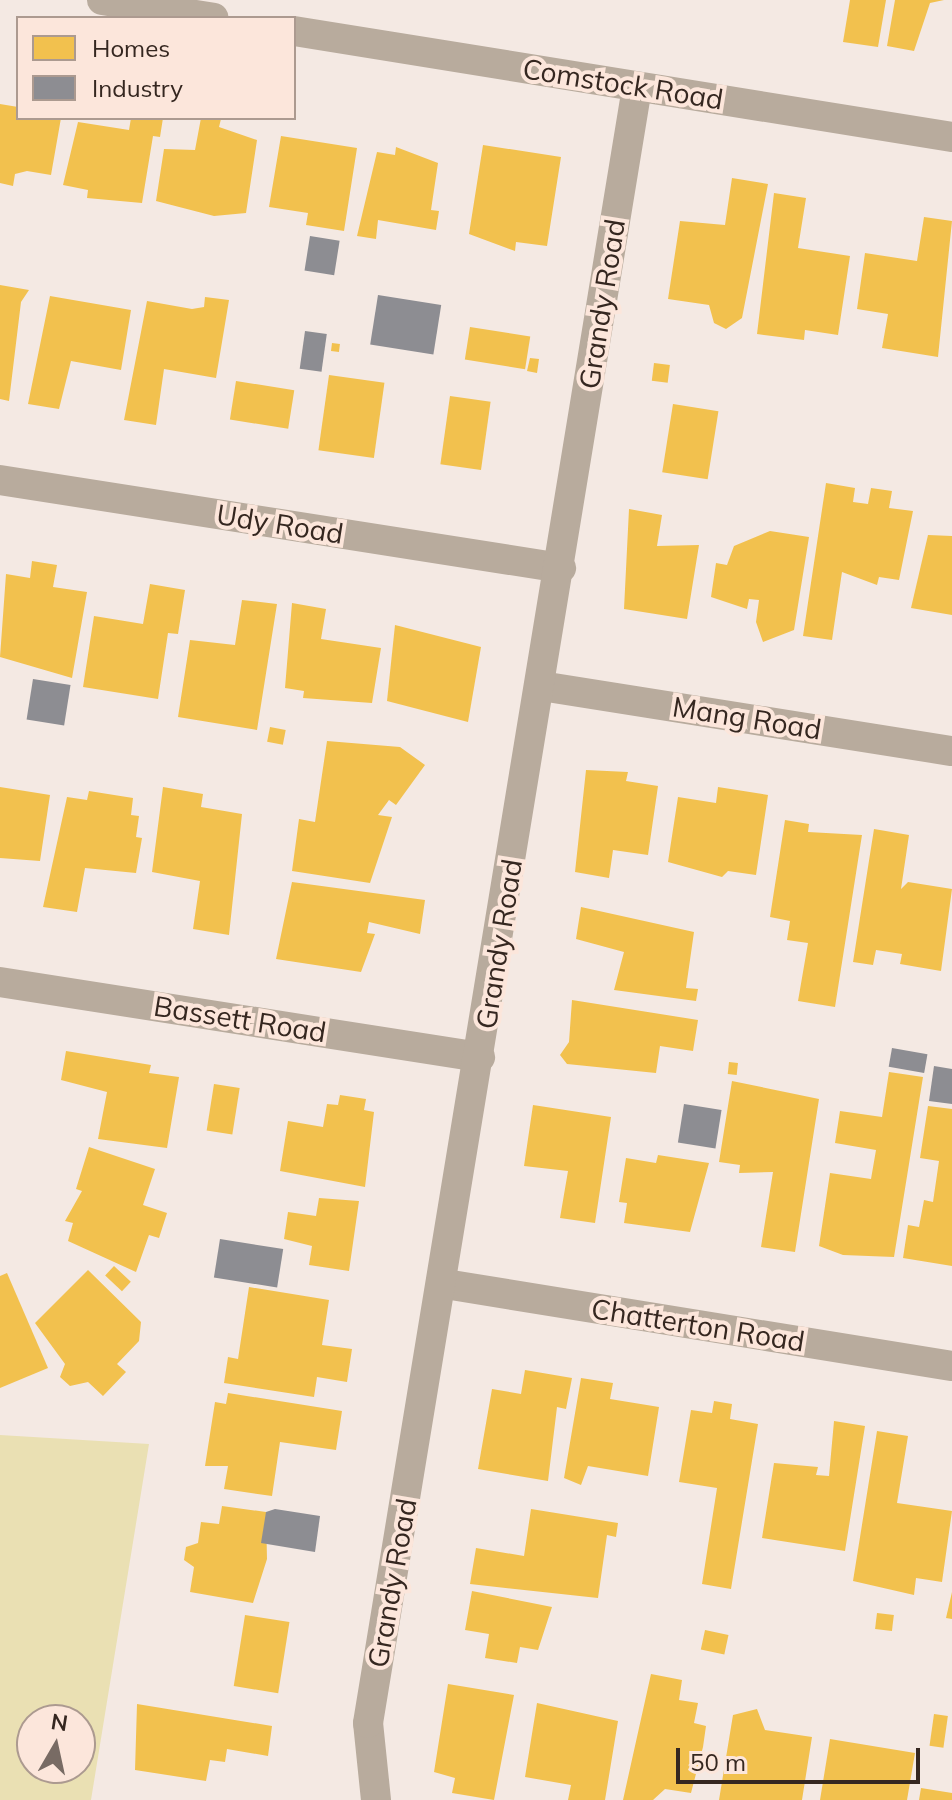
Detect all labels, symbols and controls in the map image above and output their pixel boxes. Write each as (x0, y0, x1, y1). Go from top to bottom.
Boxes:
legend (16, 16, 296, 120)
text: Homes (92, 33, 170, 63)
street label: Comstock Road (520, 52, 726, 116)
text: Industry (92, 73, 183, 103)
street label: Grandy Road (572, 217, 632, 391)
street label: Udy Road (214, 497, 346, 551)
street label: Mang Road (670, 690, 824, 746)
street label: Grandy Road (469, 857, 529, 1031)
street label: Bassett Road (151, 989, 329, 1049)
street label: Chatterton Road (589, 1292, 807, 1358)
street label: Grandy Road (361, 1496, 423, 1670)
north arrow (16, 1704, 96, 1784)
text: N (49, 1707, 70, 1737)
scale bar (680, 1732, 924, 1782)
text: 50 m (690, 1747, 746, 1777)

